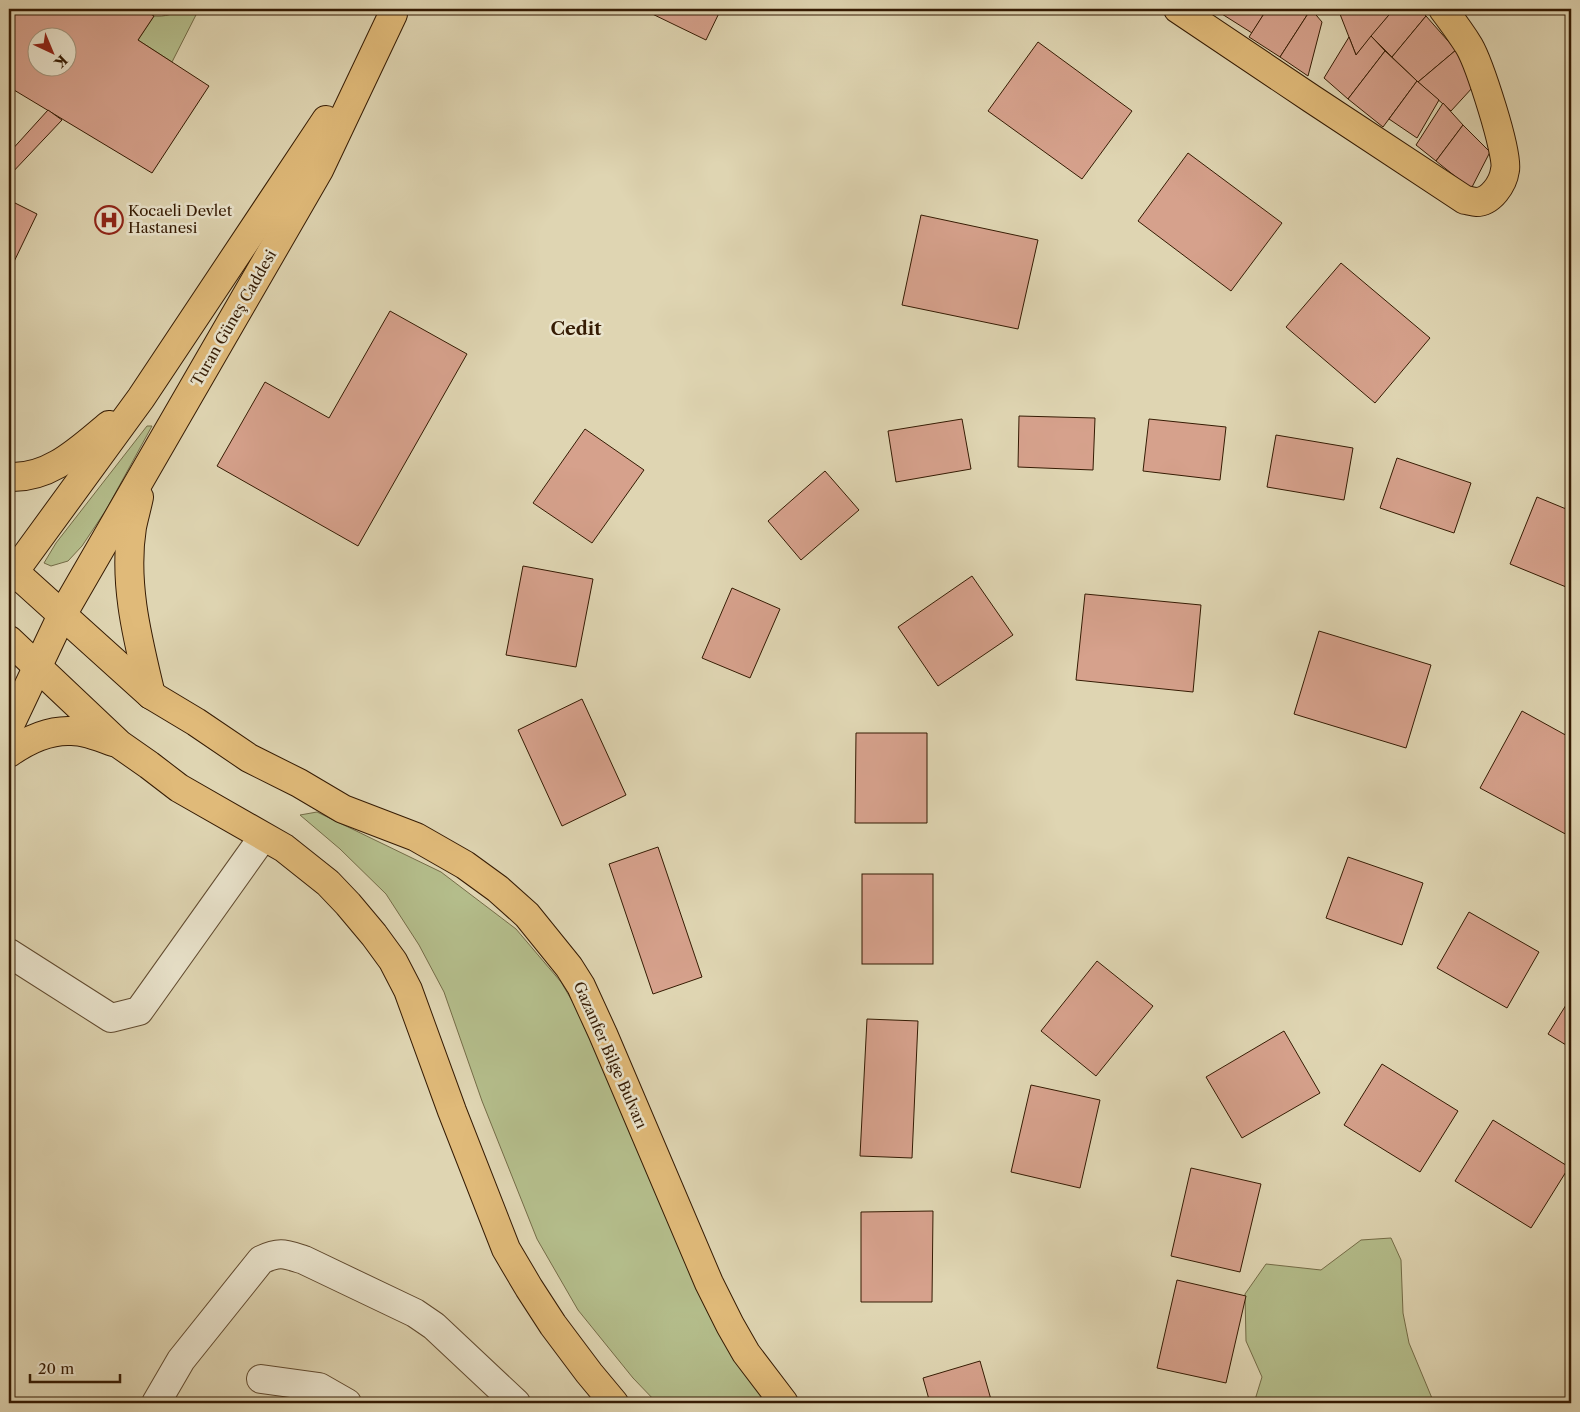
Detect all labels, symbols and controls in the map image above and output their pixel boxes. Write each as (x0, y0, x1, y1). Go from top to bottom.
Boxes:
north arrow (28, 28, 78, 78)
text: K (50, 51, 71, 72)
place label: Kocaeli Devlet Hastanesi (128, 201, 233, 237)
hospital icon: Kocaeli Devlet Hastanesi (94, 205, 124, 235)
street label: Turan Güneş Caddesi (187, 246, 281, 389)
district label: Cedit (551, 318, 602, 340)
street label: Gazanfer Bilge Bulvarı (569, 978, 652, 1132)
scale bar (30, 1352, 120, 1384)
text: 20 m (38, 1359, 74, 1378)

